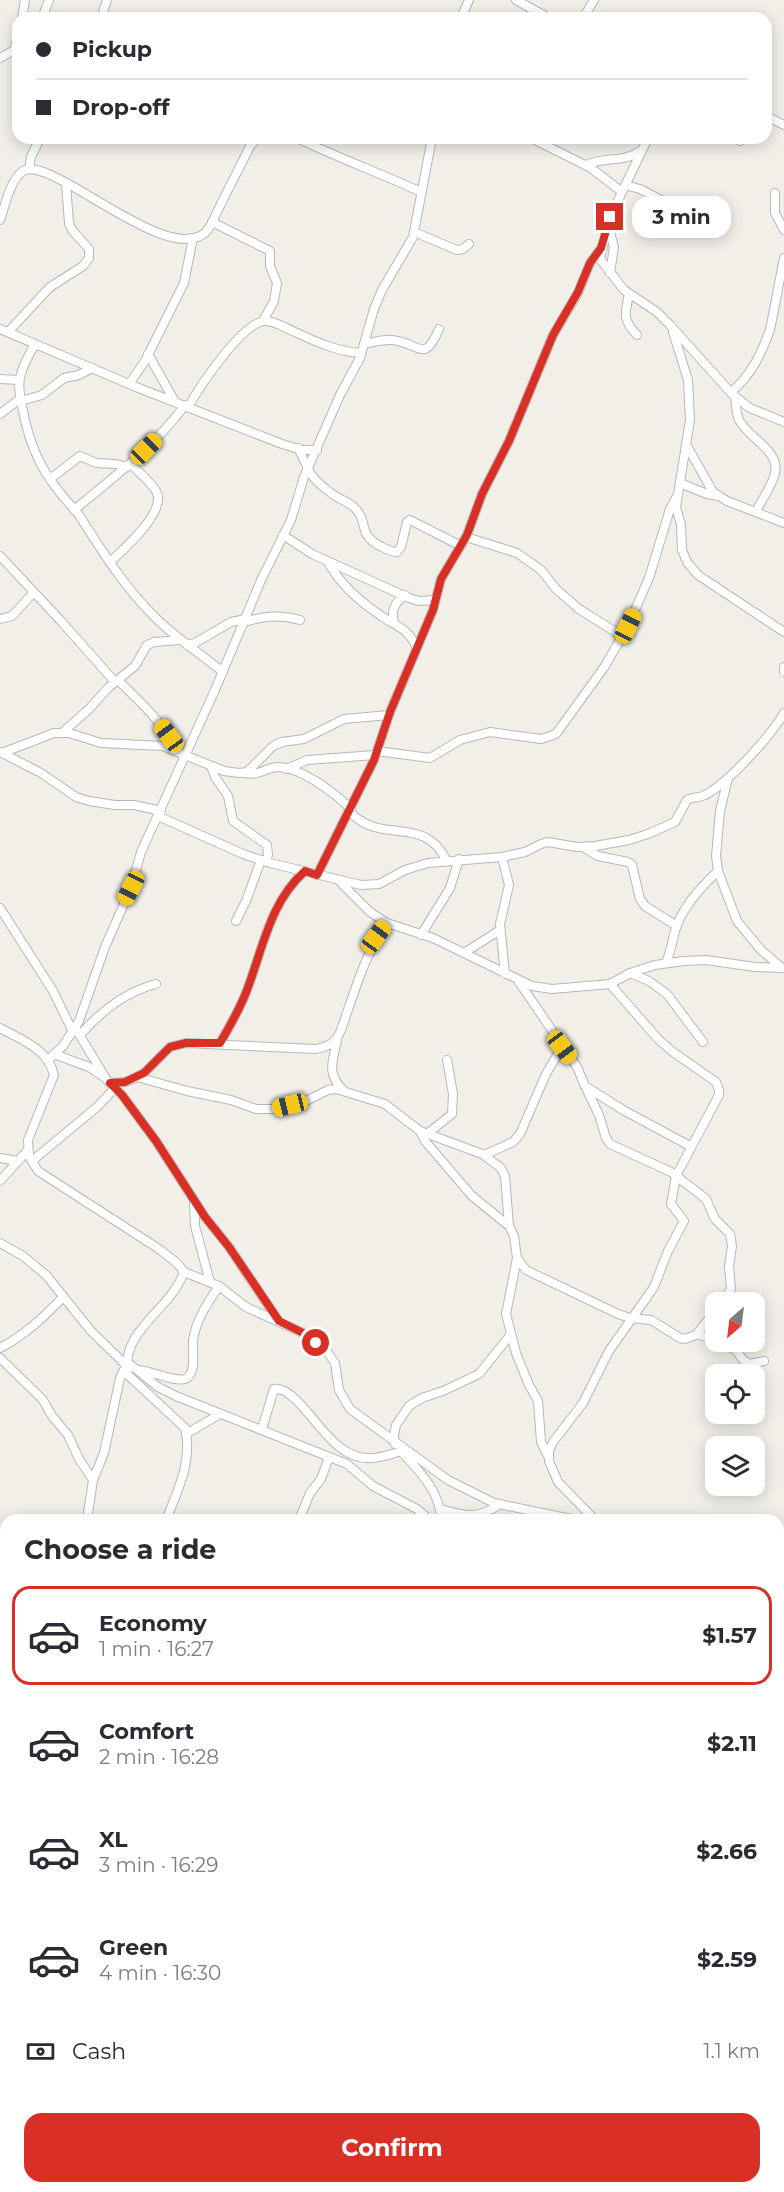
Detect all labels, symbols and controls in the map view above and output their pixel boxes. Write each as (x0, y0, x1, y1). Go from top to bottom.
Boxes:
text: Pickup (72, 36, 152, 63)
text: Drop-off (72, 94, 170, 121)
callout: 3 min (631, 196, 730, 238)
route end (596, 203, 623, 230)
text: 3 min (652, 205, 711, 229)
car (127, 430, 165, 468)
car (612, 606, 644, 646)
car (151, 716, 187, 756)
car (115, 868, 147, 908)
car (358, 917, 394, 957)
car (544, 1027, 580, 1067)
car (270, 1092, 310, 1118)
north arrow (705, 1292, 765, 1352)
map controls (705, 1292, 765, 1496)
route start (302, 1329, 329, 1356)
button: locate (705, 1364, 765, 1424)
button: layers (705, 1436, 765, 1496)
text: Choose a ride (24, 1533, 216, 1566)
icon: car (27, 1609, 81, 1663)
text: Economy (99, 1610, 207, 1637)
text: $1.57 (702, 1622, 757, 1649)
text: 1 min · 16:27 (99, 1637, 214, 1661)
icon: car (27, 1717, 81, 1771)
text: Comfort (99, 1718, 194, 1745)
text: $2.11 (707, 1730, 757, 1757)
text: 2 min · 16:28 (99, 1745, 219, 1769)
icon: car (27, 1825, 81, 1879)
text: XL (99, 1826, 128, 1853)
text: $2.66 (696, 1838, 757, 1865)
text: 3 min · 16:29 (99, 1853, 218, 1877)
icon: car (27, 1933, 81, 1987)
text: Green (99, 1934, 168, 1961)
text: $2.59 (697, 1946, 757, 1973)
text: 4 min · 16:30 (99, 1961, 221, 1985)
icon: cash (24, 2035, 57, 2068)
text: Cash (72, 2038, 126, 2065)
text: 1.1 km (703, 2039, 760, 2063)
button: Confirm (24, 2113, 760, 2182)

